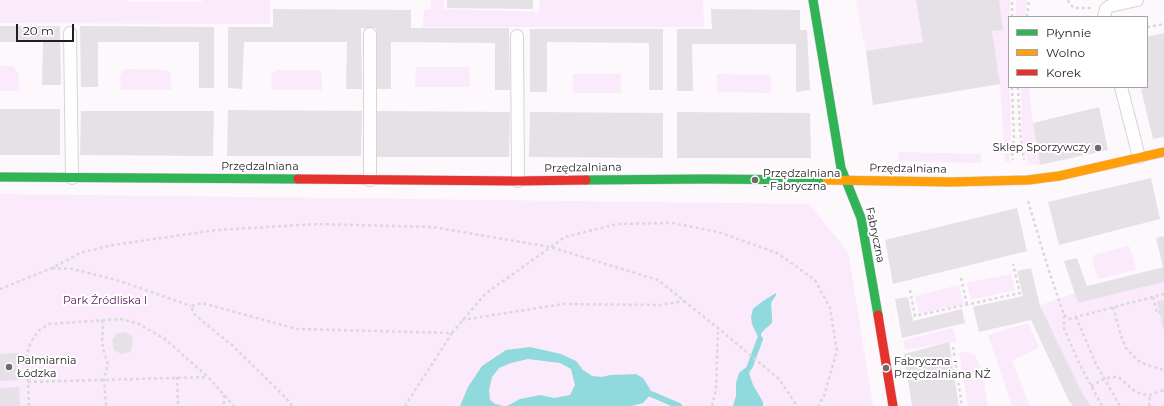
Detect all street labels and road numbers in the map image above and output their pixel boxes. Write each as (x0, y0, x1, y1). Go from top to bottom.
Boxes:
street label: Przędzalniana (221, 160, 299, 174)
street label: Przędzalniana (544, 161, 622, 175)
street label: Przędzalniana (869, 162, 947, 176)
street label: Fabryczna (863, 206, 887, 264)

